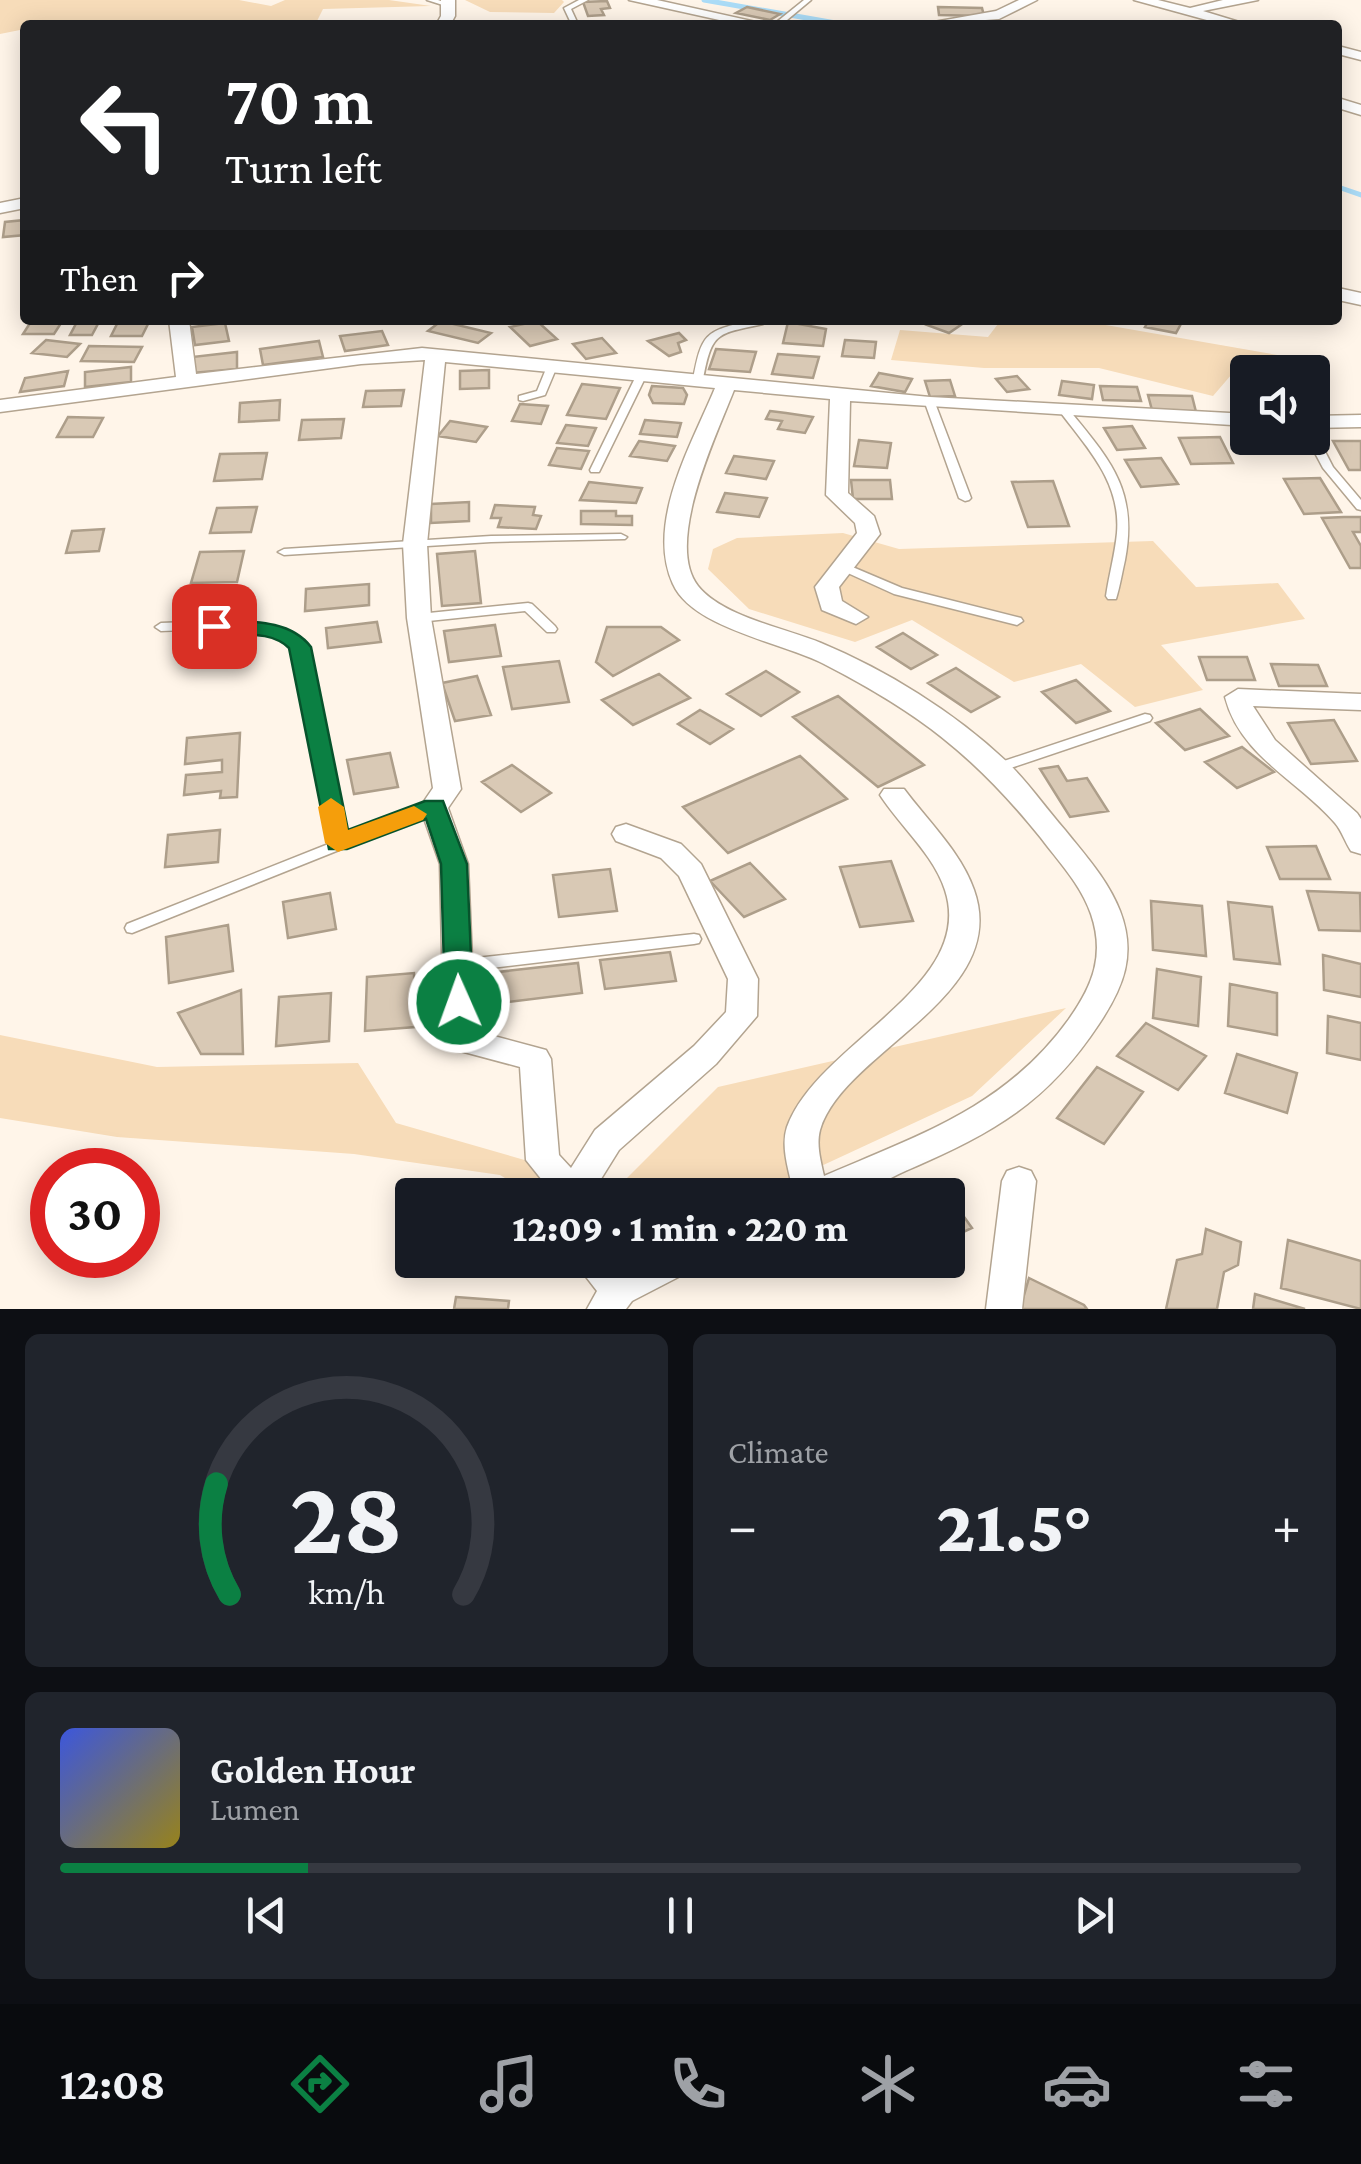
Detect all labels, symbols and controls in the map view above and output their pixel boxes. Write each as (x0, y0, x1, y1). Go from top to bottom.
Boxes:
icon: left (60, 60, 190, 190)
text: 70 m (225, 61, 373, 139)
text: Turn left (225, 143, 382, 193)
icon: right (158, 250, 213, 305)
text: Then (60, 257, 138, 299)
map controls (1230, 355, 1330, 455)
button: sound (1230, 355, 1330, 455)
pin (172, 584, 257, 669)
icon: arrive (187, 599, 242, 654)
position arrow (407, 950, 511, 1054)
speed limit sign: 30 (30, 1148, 160, 1278)
text: 12:09 · 1 min · 220 m (512, 1207, 848, 1249)
text: Climate (728, 1434, 829, 1470)
text: 28 (290, 1459, 403, 1574)
text: 21.5° (936, 1484, 1093, 1567)
text: − (728, 1495, 757, 1556)
text: + (1272, 1495, 1301, 1556)
text: km/h (308, 1572, 385, 1612)
text: Golden Hour (210, 1749, 416, 1791)
text: Lumen (210, 1791, 300, 1827)
icon: previous (239, 1888, 294, 1943)
icon: pause (653, 1888, 708, 1943)
icon: next (1067, 1888, 1122, 1943)
icon: directions (285, 2049, 355, 2119)
icon: music (474, 2049, 544, 2119)
icon: phone (663, 2049, 733, 2119)
icon: climate (853, 2049, 923, 2119)
icon: car (1042, 2049, 1112, 2119)
icon: filters (1231, 2049, 1301, 2119)
text: 12:08 (60, 2059, 165, 2109)

